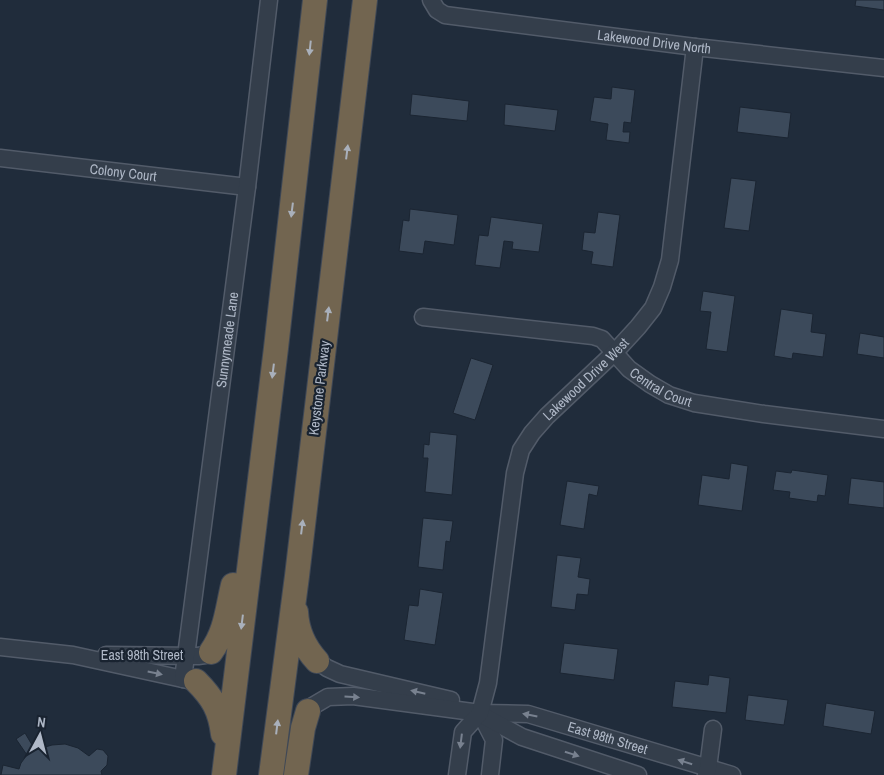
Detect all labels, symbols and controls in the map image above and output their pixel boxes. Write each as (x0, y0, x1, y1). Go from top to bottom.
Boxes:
street label: Lakewood Drive North (596, 26, 712, 58)
one-way arrow (306, 41, 314, 57)
one-way arrow (343, 144, 351, 160)
street label: Colony Court (89, 160, 158, 185)
one-way arrow (288, 202, 296, 218)
street label: Sunnymeade Lane (212, 291, 242, 389)
one-way arrow (324, 305, 332, 321)
street label: Lakewood Drive West (539, 334, 633, 424)
street label: Keystone Parkway (304, 339, 334, 436)
street label: Central Court (626, 363, 694, 411)
one-way arrow (269, 364, 277, 380)
one-way arrow (298, 519, 306, 535)
one-way arrow (238, 614, 246, 630)
street label: East 98th Street (101, 646, 183, 664)
one-way arrow (148, 669, 163, 677)
one-way arrow (410, 688, 425, 696)
one-way arrow (344, 693, 360, 701)
north arrow (15, 710, 65, 760)
one-way arrow (521, 711, 537, 719)
text: N (36, 713, 47, 732)
street label: East 98th Street (566, 717, 650, 758)
one-way arrow (273, 718, 281, 734)
one-way arrow (457, 733, 465, 749)
one-way arrow (565, 750, 580, 758)
one-way arrow (678, 757, 693, 765)

